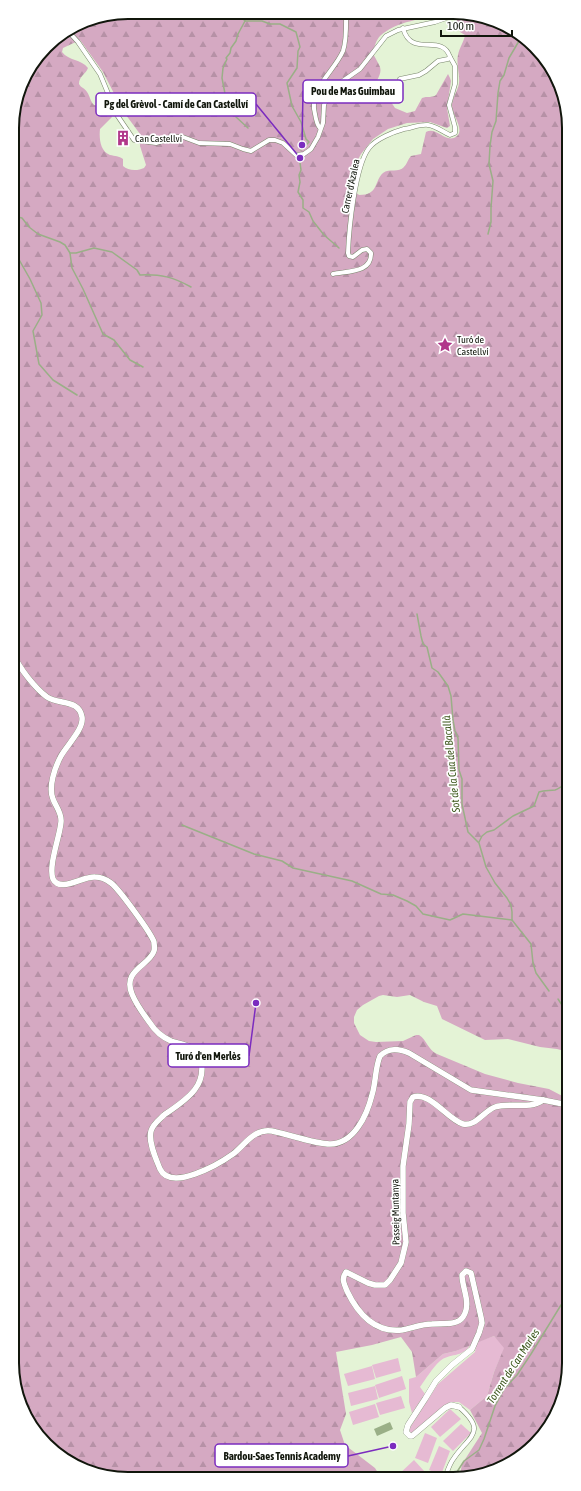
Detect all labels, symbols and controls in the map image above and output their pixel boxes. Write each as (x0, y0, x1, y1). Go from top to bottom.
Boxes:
scale bar (441, 12, 512, 38)
text: 100 m (447, 19, 474, 33)
callout: Pou de Mas Guimbau (303, 80, 403, 103)
text: Pou de Mas Guimbau (311, 85, 395, 97)
callout: Pg del Grèvol - Camí de Can Castellví (96, 93, 256, 116)
text: Pg del Grèvol - Camí de Can Castellví (104, 98, 248, 110)
building icon: Can Castellví (114, 129, 132, 147)
place label: Can Castellví (135, 133, 183, 144)
street label: Carrer d'Azalea (339, 158, 362, 214)
place label: Turó de Castellví (457, 334, 489, 357)
place icon: Turó de Castellví (436, 336, 454, 354)
water label: Sot de la Cua del Bacallà (440, 715, 462, 814)
callout: Turó d'en Merlès (168, 1044, 249, 1067)
text: Turó d'en Merlès (175, 1050, 241, 1062)
street label: Passeig Muntanya (389, 1178, 402, 1245)
water label: Torrent de Can Marles (484, 1326, 542, 1406)
callout: Bardou-Saes Tennis Academy (215, 1444, 348, 1467)
text: Bardou-Saes Tennis Academy (223, 1450, 341, 1462)

